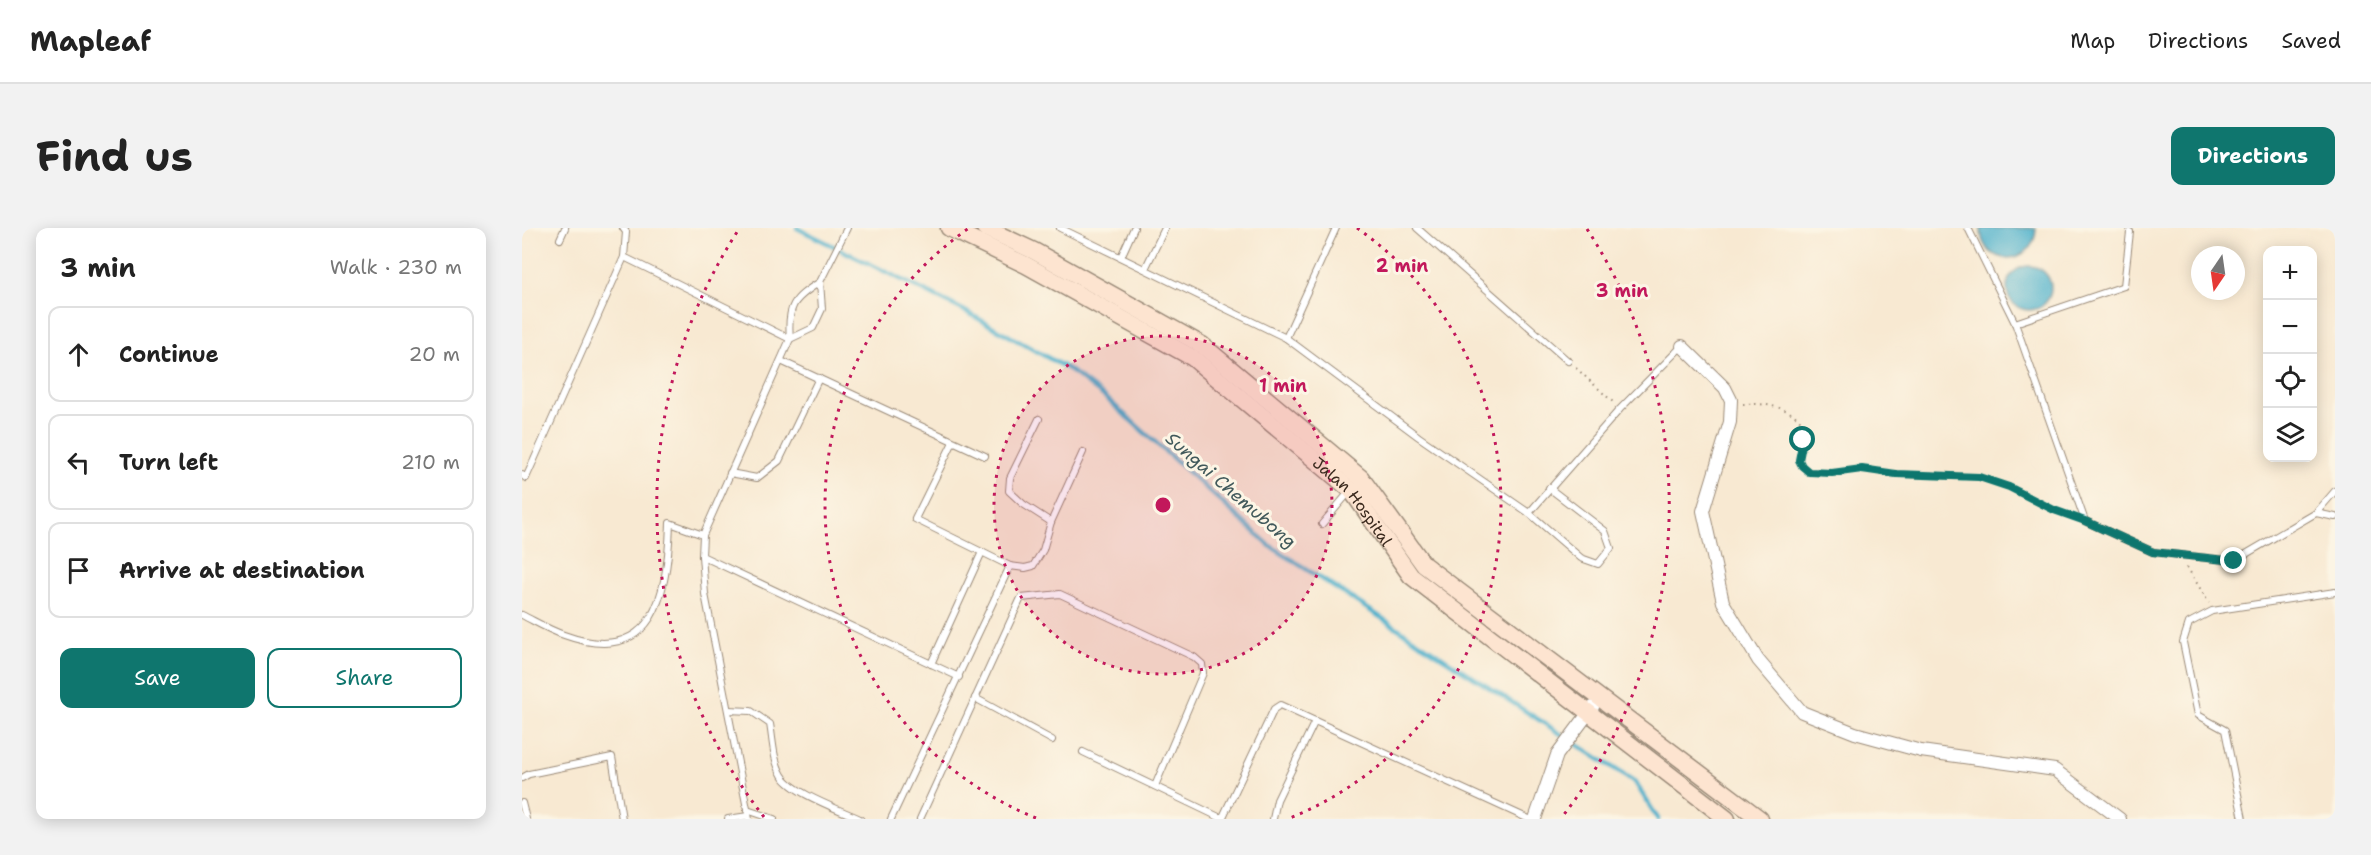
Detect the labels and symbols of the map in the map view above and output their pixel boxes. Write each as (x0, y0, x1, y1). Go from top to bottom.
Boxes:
north arrow (2191, 246, 2245, 300)
text: 2 min (1376, 254, 1428, 278)
text: 3 min (1596, 279, 1648, 303)
text: 1 min (1259, 374, 1307, 398)
route start (1789, 426, 1815, 452)
water label: Sungai Chemubong (1161, 427, 1301, 553)
street label: Jalan Hospital (1308, 452, 1397, 550)
centre of rings (1153, 495, 1173, 515)
route end (2220, 547, 2246, 573)

